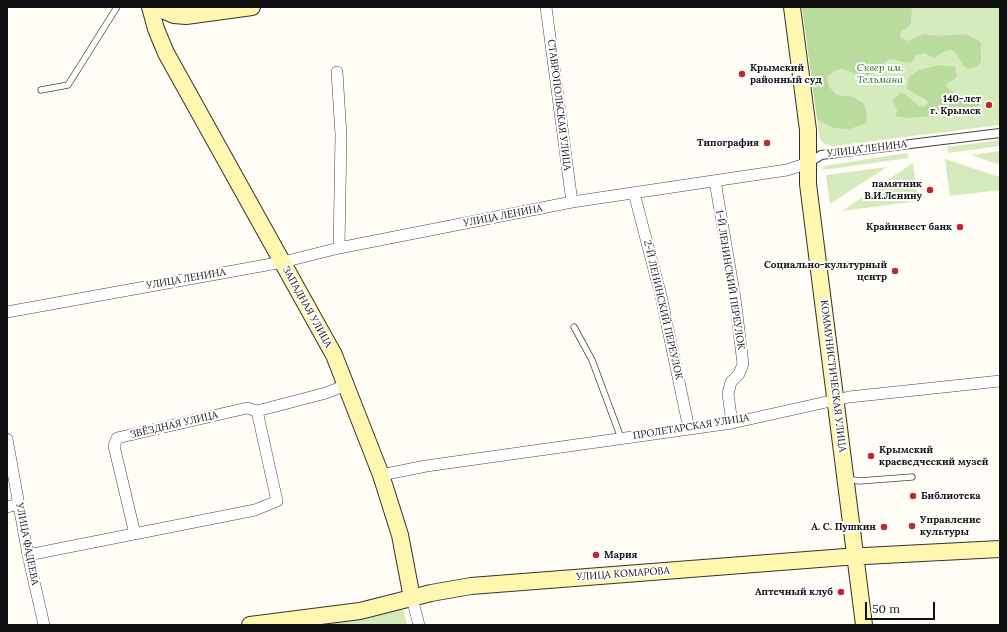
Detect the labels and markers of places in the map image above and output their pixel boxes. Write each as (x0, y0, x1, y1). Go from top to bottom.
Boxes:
place label: Крымский районный суд (750, 62, 822, 86)
marker: Крымский районный суд (737, 69, 747, 79)
place label: 140-лет г. Крымск (930, 93, 981, 116)
marker: 140-лет г. Крымск (984, 100, 994, 110)
place label: Типография (697, 137, 759, 149)
marker: Типография (762, 138, 772, 148)
place label: памятник В.И.Ленину (864, 178, 922, 202)
marker: памятник В.И.Ленину (925, 185, 935, 195)
place label: Крайинвест банк (866, 221, 952, 233)
marker: Крайинвест банк (955, 222, 965, 232)
place label: Социально-культурный центр (764, 259, 887, 282)
marker: Социально-культурный центр (890, 266, 900, 276)
place label: Крымский краеведческий музей (879, 444, 988, 468)
marker: Крымский краеведческий музей (866, 451, 876, 461)
place label: Библиотека (921, 490, 981, 502)
marker: Библиотека (908, 491, 918, 501)
place label: Управление культуры (920, 514, 981, 538)
place label: А. С. Пушкин (811, 521, 876, 533)
marker: Управление культуры (907, 521, 917, 531)
marker: А. С. Пушкин (879, 522, 889, 532)
place label: Мария (604, 549, 637, 561)
marker: Мария (591, 550, 601, 560)
place label: Аптечный клуб (755, 586, 833, 598)
marker: Аптечный клуб (836, 587, 846, 597)

